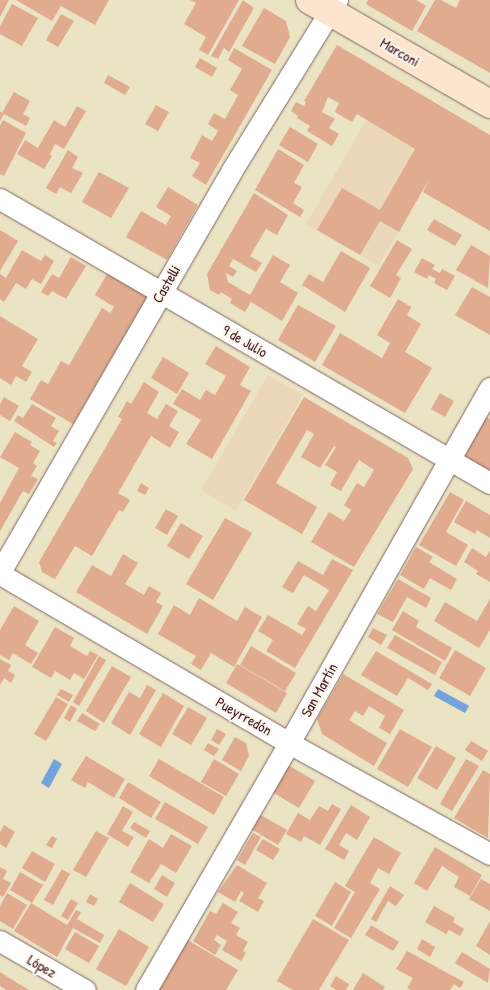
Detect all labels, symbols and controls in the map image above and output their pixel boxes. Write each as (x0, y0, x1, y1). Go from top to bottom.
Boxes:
street label: Marconi (377, 34, 423, 70)
street label: Castelli (148, 262, 184, 306)
street label: 9 de Julio (219, 321, 271, 361)
street label: San Martín (297, 660, 341, 720)
street label: Pueyrredón (213, 693, 275, 739)
street label: López (24, 951, 60, 981)

